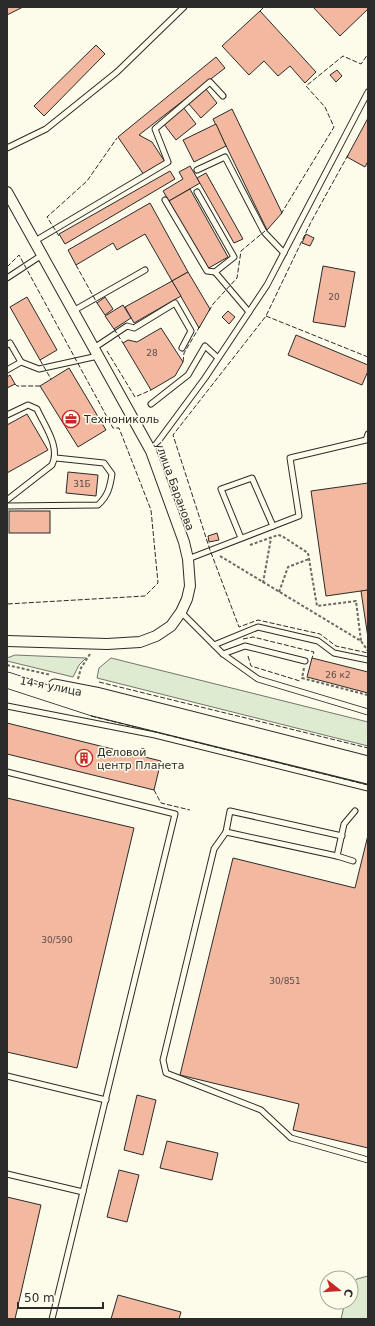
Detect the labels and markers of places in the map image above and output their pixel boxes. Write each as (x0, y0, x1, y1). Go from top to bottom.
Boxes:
office icon: Технониколь (61, 409, 81, 429)
place label: Технониколь (83, 413, 159, 426)
place label: Деловой центр Планета (97, 746, 184, 772)
building icon: Деловой центр Планета (74, 748, 94, 768)

